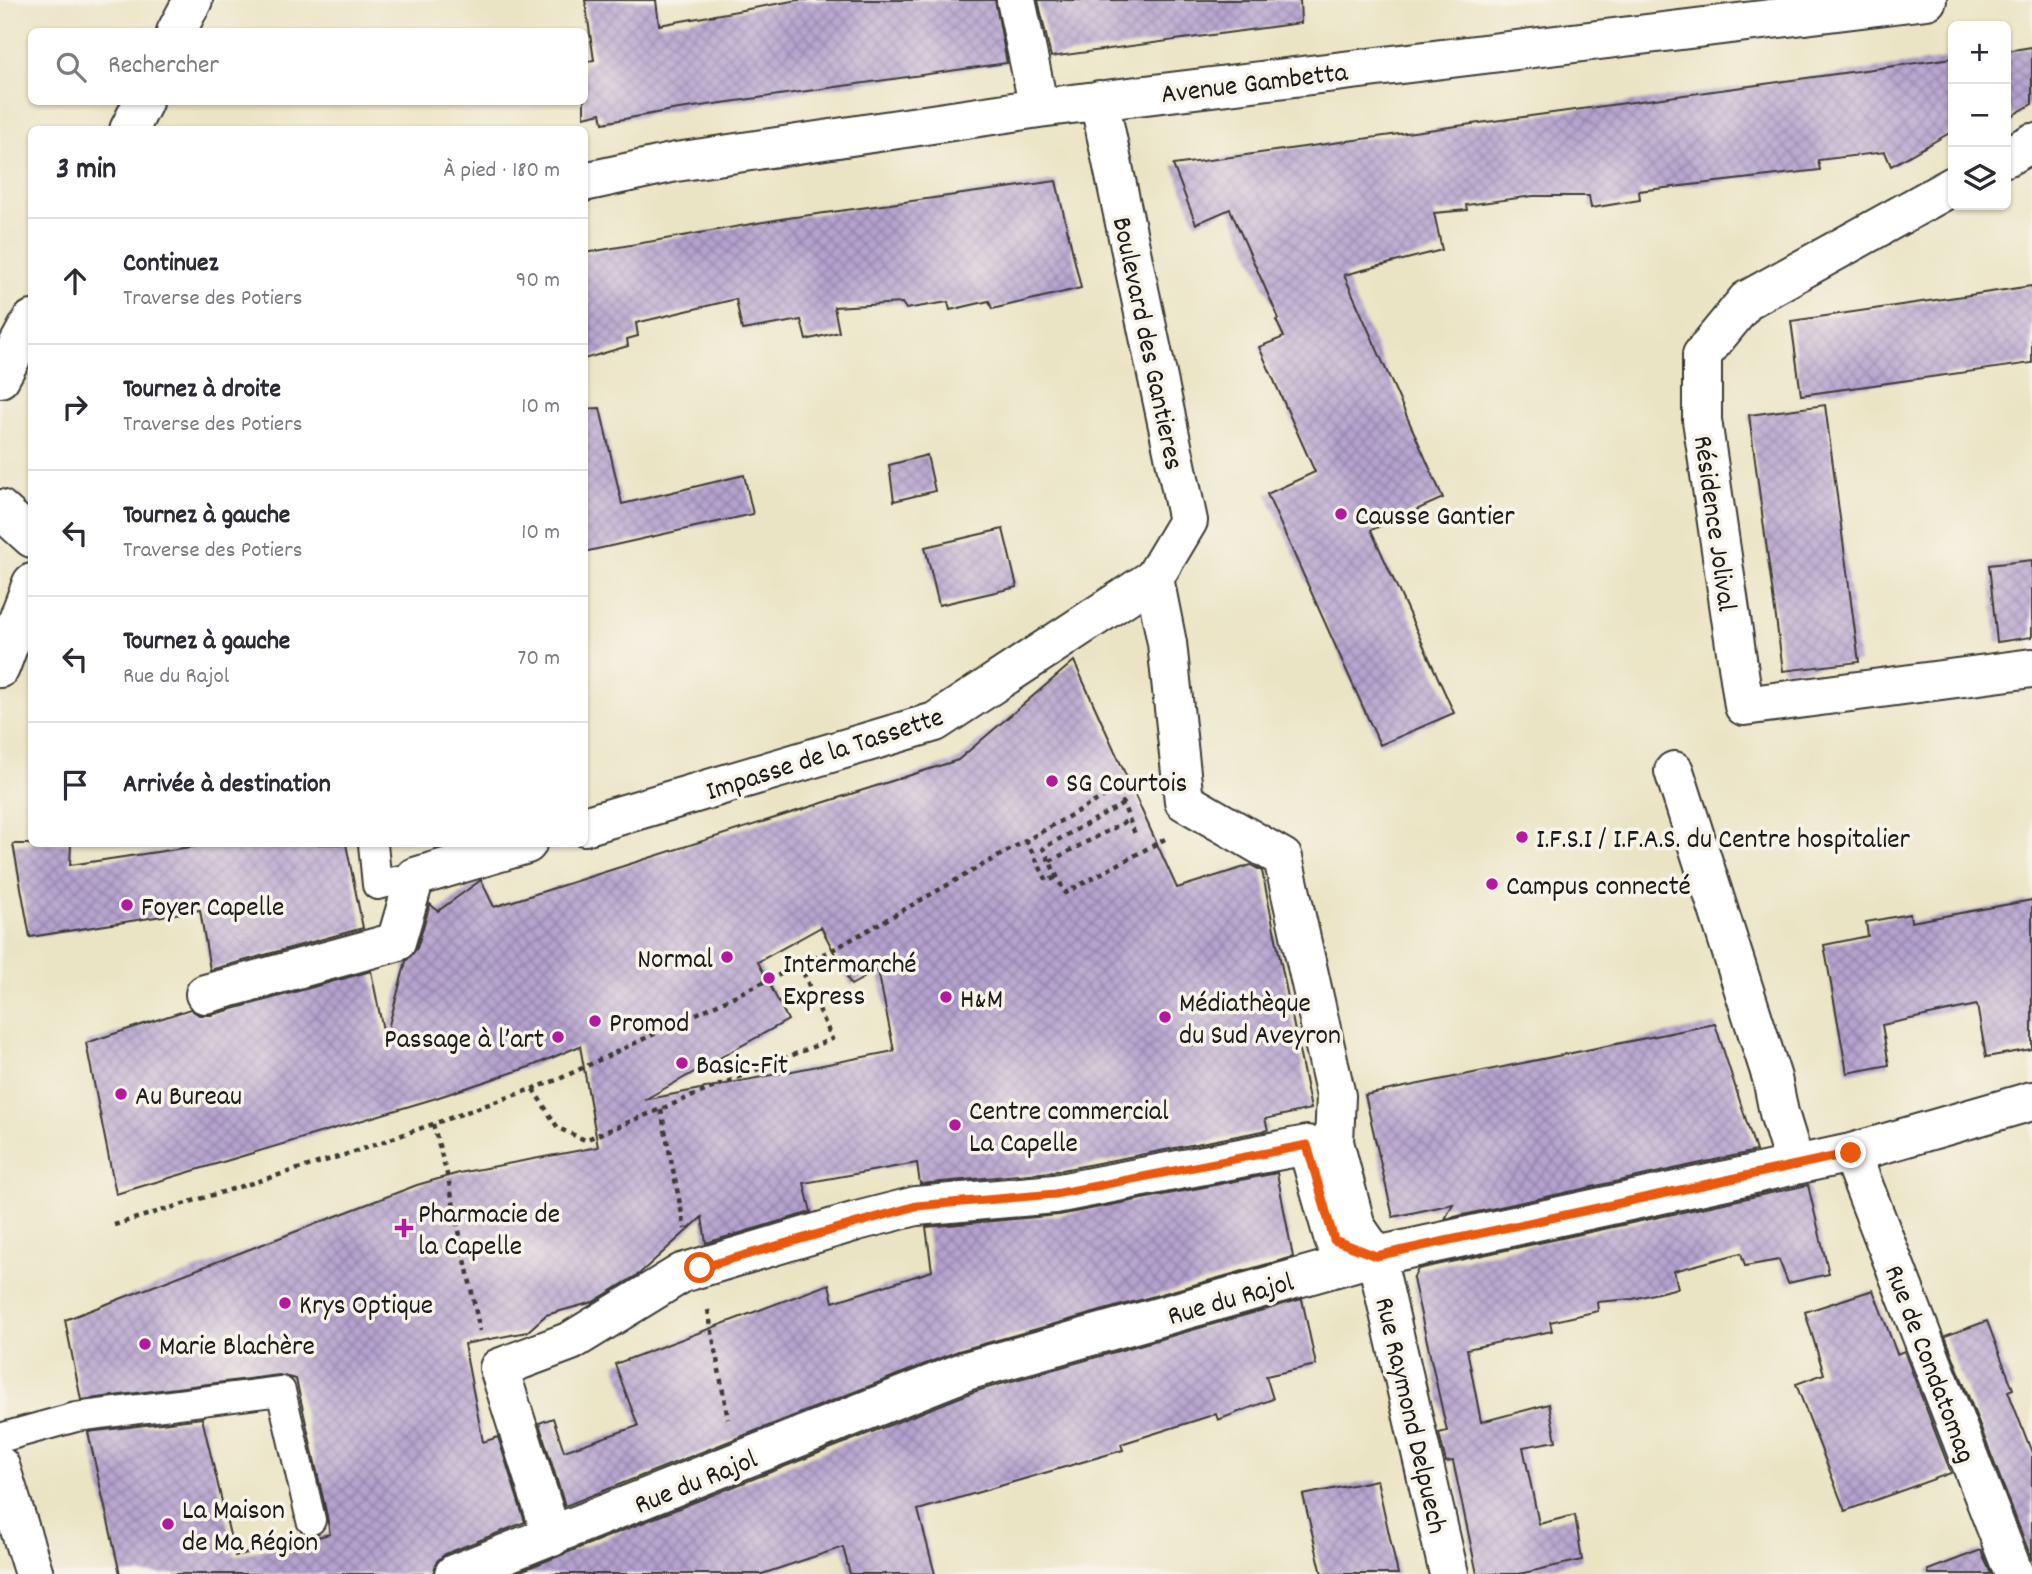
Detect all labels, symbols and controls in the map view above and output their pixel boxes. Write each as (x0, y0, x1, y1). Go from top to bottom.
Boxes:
map controls (1948, 21, 2011, 210)
button: + (1948, 21, 2011, 84)
search box (28, 28, 588, 105)
icon: search (52, 48, 90, 86)
text: Rechercher (108, 48, 219, 85)
street label: Avenue Gambetta (1159, 55, 1351, 117)
button: − (1948, 84, 2011, 147)
button: layers (1948, 147, 2011, 210)
text: 3 min (56, 150, 116, 193)
text: À pied · 180 m (443, 155, 560, 188)
street label: Boulevard des Gantieres (1099, 214, 1191, 474)
text: Continuez (123, 246, 218, 283)
icon: ahead (56, 262, 94, 300)
text: 90 m (516, 265, 560, 298)
text: Traverse des Potiers (123, 283, 302, 316)
text: Tournez à droite (123, 372, 281, 409)
icon: right (56, 388, 94, 426)
text: 10 m (521, 391, 560, 424)
text: Traverse des Potiers (123, 409, 302, 442)
street label: Résidence Jolival (1680, 433, 1744, 614)
text: Tournez à gauche (123, 498, 290, 535)
place label: Causse Gantier (1355, 499, 1515, 539)
marker: Causse Gantier (1333, 506, 1349, 522)
icon: left (56, 514, 94, 552)
text: 10 m (521, 517, 560, 550)
text: Traverse des Potiers (123, 535, 302, 568)
text: Tournez à gauche (123, 624, 290, 661)
icon: left (56, 640, 94, 678)
text: 70 m (518, 643, 560, 676)
text: Rue du Rajol (123, 661, 229, 694)
street label: Impasse de la Tassette (702, 699, 949, 814)
icon: arrive (56, 766, 94, 804)
place label: SG Courtois (1066, 766, 1187, 806)
text: Arrivée à destination (123, 767, 331, 804)
marker: SG Courtois (1044, 773, 1060, 789)
place label: I.F.S.I / I.F.A.S. du Centre hospitalier (1536, 822, 1911, 862)
marker: I.F.S.I / I.F.A.S. du Centre hospitalier (1514, 829, 1530, 845)
place label: Campus connecté (1506, 869, 1691, 909)
marker: Campus connecté (1484, 876, 1500, 892)
place label: Foyer Capelle (141, 890, 284, 930)
marker: Foyer Capelle (119, 897, 135, 913)
place label: Normal (637, 942, 713, 982)
place label: Intermarché Express (783, 947, 917, 1019)
marker: Normal (719, 949, 735, 965)
marker: Intermarché Express (761, 970, 777, 986)
place label: H&M (960, 982, 1003, 1022)
place label: Médiathèque du Sud Aveyron (1179, 986, 1341, 1058)
marker: H&M (938, 989, 954, 1005)
place label: Promod (609, 1006, 689, 1046)
marker: Médiathèque du Sud Aveyron (1157, 1009, 1173, 1025)
marker: Promod (587, 1013, 603, 1029)
place label: Passage à l’art (384, 1022, 544, 1062)
marker: Passage à l’art (550, 1029, 566, 1045)
place label: Basic-Fit (696, 1048, 788, 1088)
marker: Basic-Fit (674, 1055, 690, 1071)
place label: Au Bureau (135, 1079, 242, 1119)
marker: Au Bureau (113, 1086, 129, 1102)
place label: Centre commercial La Capelle (969, 1094, 1169, 1166)
marker: Centre commercial La Capelle (947, 1117, 963, 1133)
route end (1835, 1137, 1866, 1168)
place label: Pharmacie de la Capelle (418, 1197, 560, 1269)
marker: Pharmacie de la Capelle (396, 1220, 412, 1236)
route start (684, 1252, 715, 1283)
street label: Rue de Condatomag (1871, 1260, 1983, 1470)
street label: Rue du Rajol (1164, 1265, 1299, 1339)
place label: Krys Optique (299, 1288, 433, 1328)
street label: Rue Raymond Delpuech (1361, 1294, 1455, 1538)
marker: Krys Optique (277, 1295, 293, 1311)
place label: Marie Blachère (159, 1329, 315, 1369)
marker: Marie Blachère (137, 1336, 153, 1352)
street label: Rue du Rajol (629, 1442, 765, 1527)
place label: La Maison de Ma Région (182, 1493, 318, 1565)
marker: La Maison de Ma Région (160, 1516, 176, 1532)

